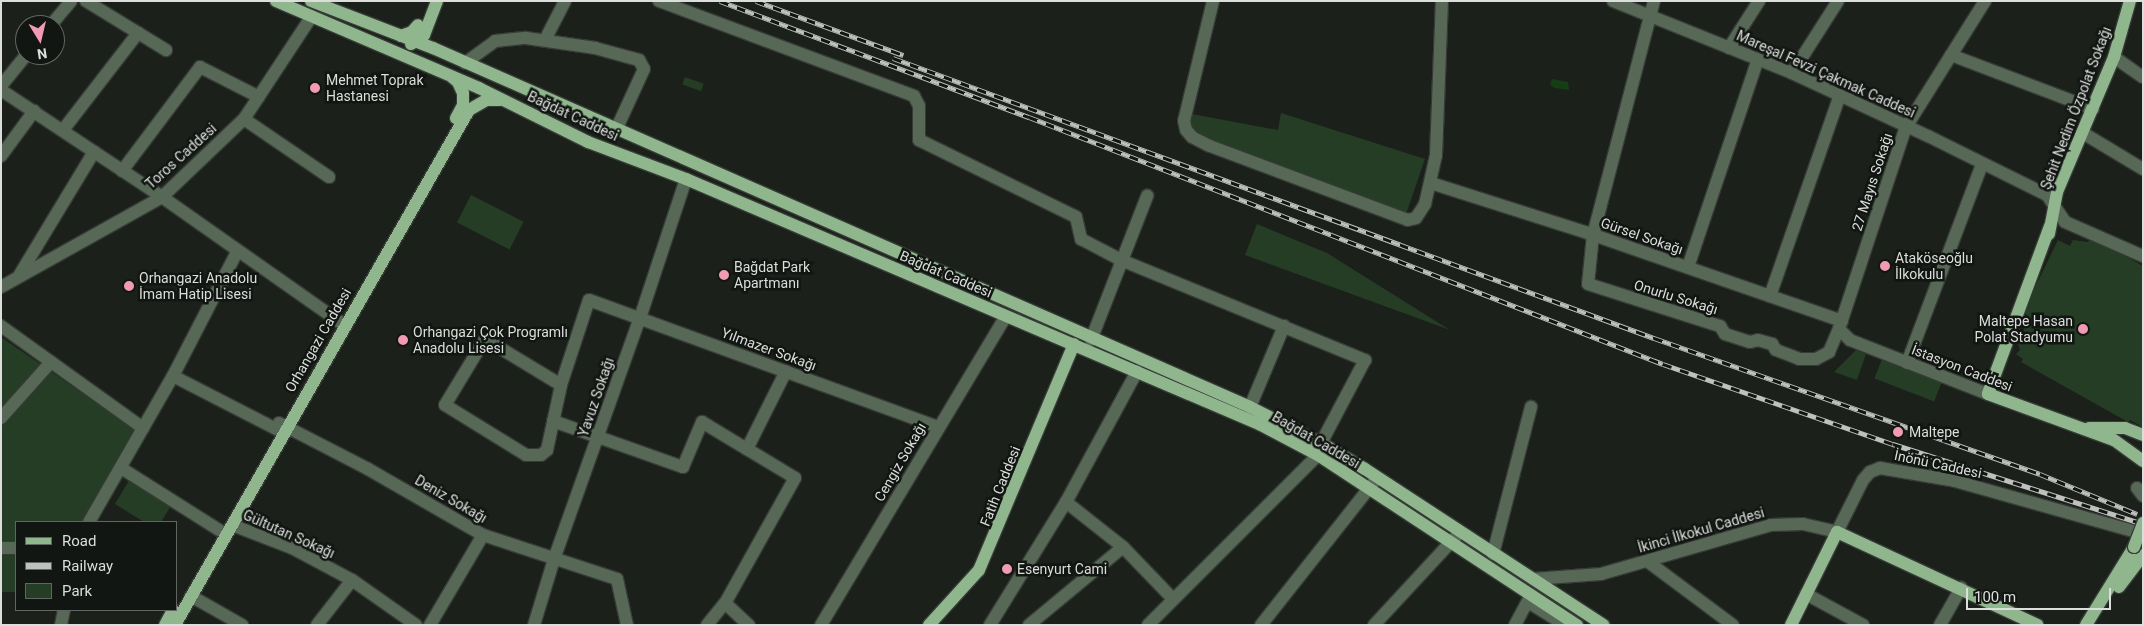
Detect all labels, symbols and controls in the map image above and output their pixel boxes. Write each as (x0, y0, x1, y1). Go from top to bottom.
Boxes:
north arrow (15, 15, 65, 65)
street label: Şehit Nedim Özpolat Sokağı (2037, 24, 2115, 192)
street label: Mareşal Fevzi Çakmak Caddesi (1734, 27, 1918, 121)
text: N (36, 45, 48, 63)
place label: Mehmet Toprak Hastanesi (326, 72, 424, 104)
marker: Mehmet Toprak Hastanesi (308, 81, 322, 95)
street label: Bağdat Caddesi (525, 88, 621, 144)
street label: Toros Caddesi (142, 120, 220, 192)
street label: 27 Mayıs Sokağı (1848, 131, 1896, 233)
street label: Gürsel Sokağı (1599, 214, 1685, 258)
street label: Bağdat Caddesi (897, 247, 995, 301)
place label: Ataköseoğlu İlkokulu (1895, 250, 1973, 282)
place label: Bağdat Park Apartmanı (734, 259, 810, 292)
marker: Ataköseoğlu İlkokulu (1879, 260, 1891, 272)
marker: Bağdat Park Apartmanı (718, 269, 730, 281)
place label: Orhangazi Anadolu İmam Hatip Lisesi (139, 270, 257, 302)
street label: Onurlu Sokağı (1632, 276, 1720, 318)
marker: Orhangazi Anadolu İmam Hatip Lisesi (123, 280, 135, 292)
street label: Orhangazi Caddesi (281, 285, 355, 395)
place label: Maltepe Hasan Polat Stadyumu (1974, 313, 2073, 346)
marker: Maltepe Hasan Polat Stadyumu (2077, 323, 2089, 335)
place label: Orhangazi Çok Programlı Anadolu Lisesi (413, 324, 568, 357)
street label: Yılmazer Sokağı (719, 324, 819, 374)
marker: Orhangazi Çok Programlı Anadolu Lisesi (397, 334, 409, 346)
street label: İstasyon Caddesi (1909, 341, 2015, 395)
street label: Yavuz Sokağı (575, 355, 617, 439)
street label: Bağdat Caddesi (1269, 408, 1363, 472)
street label: Cengiz Sokağı (871, 420, 929, 504)
place label: Maltepe (1909, 424, 1960, 440)
marker: Maltepe (1891, 425, 1905, 439)
street label: Fatih Caddesi (976, 444, 1024, 528)
street label: İnönü Caddesi (1893, 447, 1983, 481)
street label: Deniz Sokağı (412, 472, 490, 526)
street label: İkinci İlkokul Caddesi (1636, 504, 1766, 556)
street label: Gültutan Sokağı (241, 506, 337, 562)
legend (15, 521, 178, 611)
text: Road (62, 532, 96, 550)
text: Railway (62, 557, 113, 575)
place label: Esenyurt Cami (1017, 561, 1107, 577)
marker: Esenyurt Cami (1001, 563, 1013, 575)
scale bar (1969, 578, 2114, 610)
text: Park (62, 582, 92, 600)
text: 100 m (1974, 588, 2016, 606)

